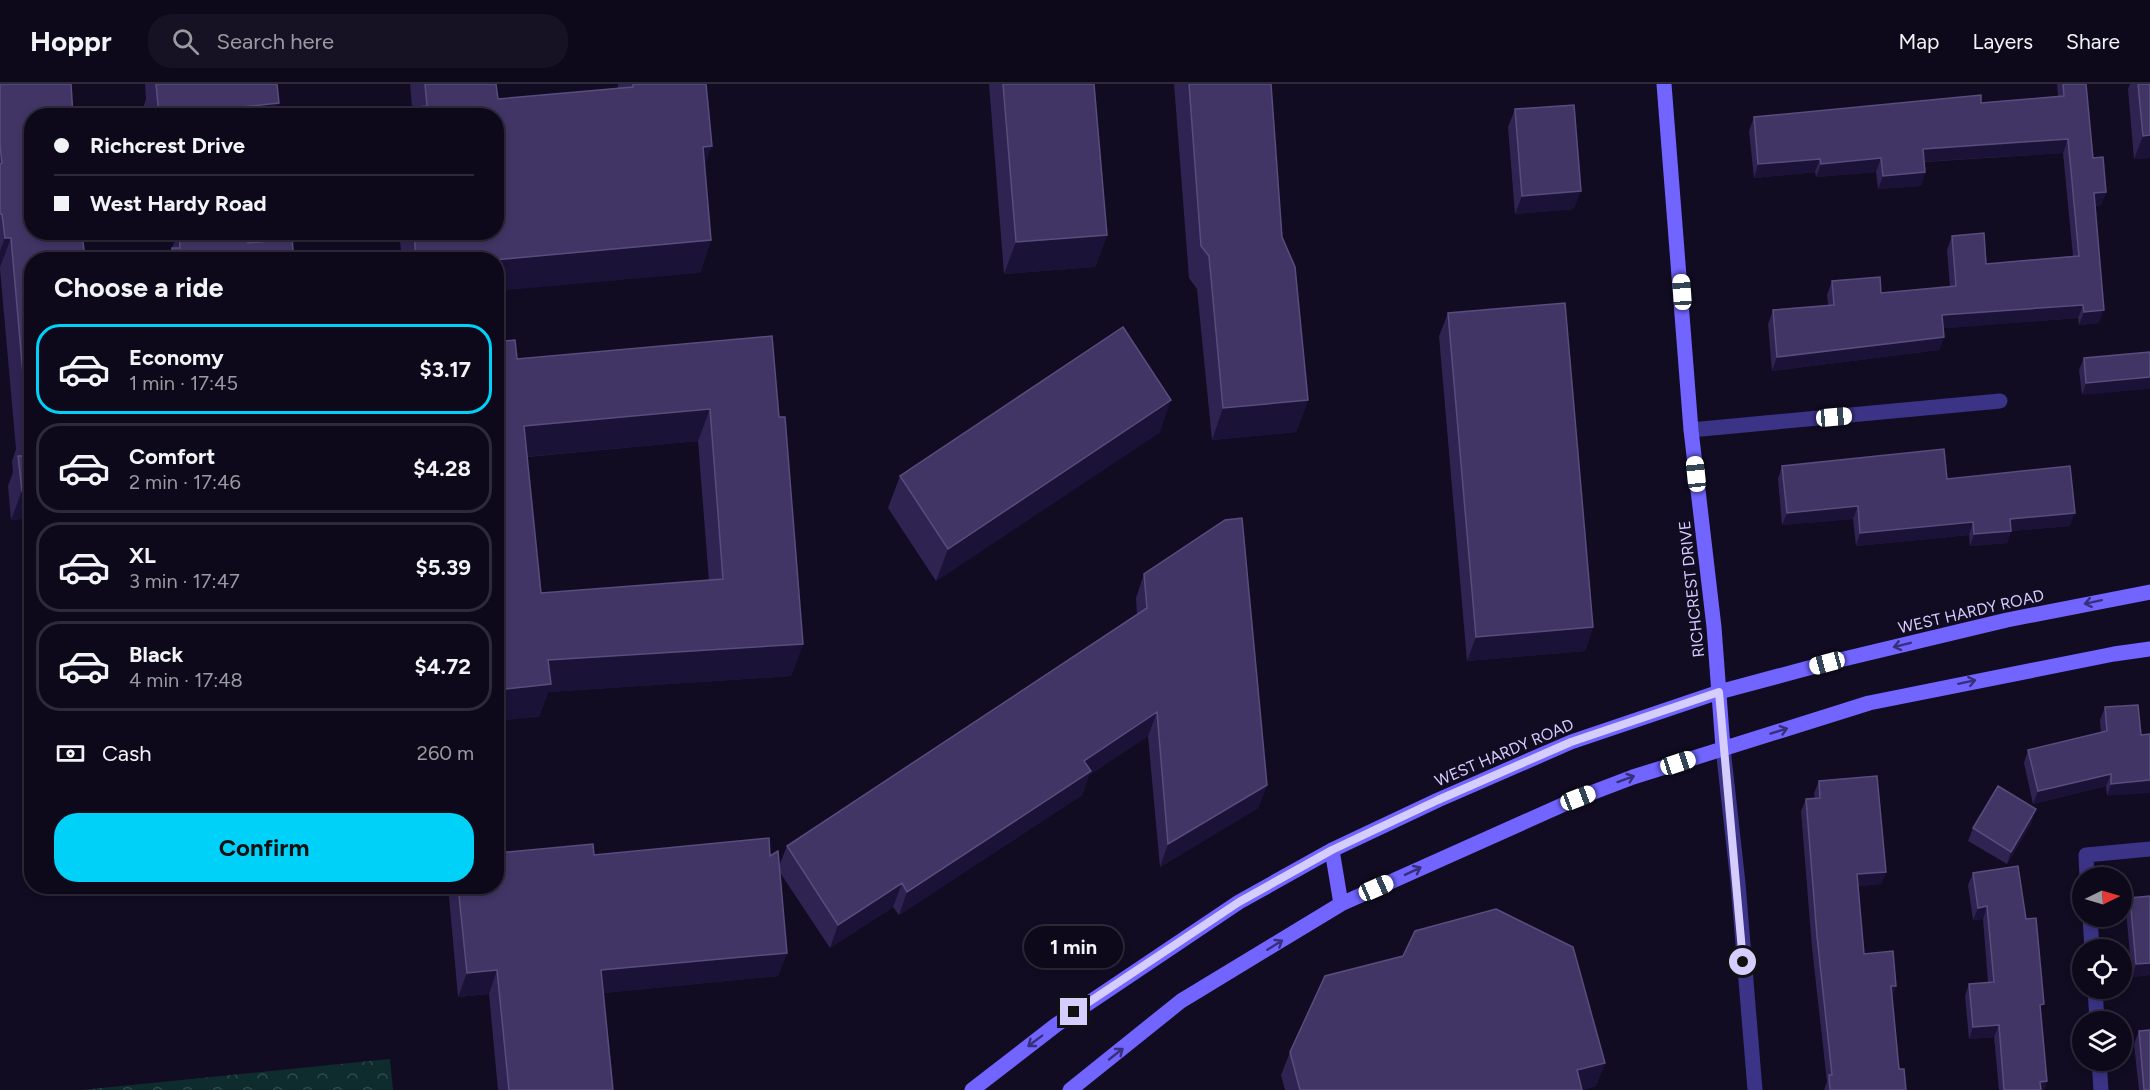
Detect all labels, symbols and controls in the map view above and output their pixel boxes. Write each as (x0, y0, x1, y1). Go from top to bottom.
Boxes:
search box (148, 14, 568, 68)
text: Hoppr (30, 24, 112, 58)
icon: search (169, 25, 202, 58)
text: Search here (217, 28, 334, 55)
text: Map (1899, 29, 1939, 54)
text: Layers (1972, 29, 2033, 54)
text: Share (2066, 29, 2120, 54)
text: Richcrest Drive (90, 132, 245, 159)
text: West Hardy Road (90, 190, 267, 217)
text: Choose a ride (54, 271, 223, 304)
car (1672, 273, 1692, 311)
icon: car (57, 342, 111, 396)
text: Economy (129, 344, 224, 371)
text: $3.17 (420, 356, 471, 383)
text: 1 min · 17:45 (129, 371, 238, 395)
car (1815, 406, 1853, 428)
icon: car (57, 441, 111, 495)
text: Comfort (129, 443, 215, 470)
text: $4.28 (413, 455, 471, 482)
car (1685, 455, 1707, 493)
text: 2 min · 17:46 (129, 470, 241, 494)
street label: RICHCREST DRIVE (1675, 520, 1708, 658)
icon: car (57, 540, 111, 594)
text: XL (129, 542, 156, 569)
text: $5.39 (416, 554, 471, 581)
text: 3 min · 17:47 (129, 569, 240, 593)
street label: WEST HARDY ROAD (1896, 585, 2046, 638)
one-way arrow (2083, 597, 2103, 608)
icon: car (57, 639, 111, 693)
one-way arrow (1893, 640, 1912, 652)
text: Black (129, 641, 183, 668)
car (1807, 650, 1847, 676)
text: $4.72 (414, 653, 471, 680)
text: 4 min · 17:48 (129, 668, 243, 692)
one-way arrow (1957, 676, 1977, 687)
street label: WEST HARDY ROAD (1432, 715, 1577, 790)
one-way arrow (1769, 725, 1788, 736)
icon: cash (54, 737, 87, 770)
text: Cash (102, 740, 152, 767)
text: 260 m (417, 741, 474, 765)
car (1658, 749, 1698, 777)
one-way arrow (1616, 773, 1635, 784)
car (1558, 783, 1598, 813)
button: Confirm (54, 813, 474, 882)
one-way arrow (1403, 865, 1421, 876)
north arrow (2072, 867, 2132, 927)
map controls (2072, 867, 2132, 1071)
car (1356, 872, 1396, 904)
callout: 1 min (1024, 925, 1124, 967)
text: 1 min (1050, 935, 1097, 959)
one-way arrow (1266, 938, 1283, 950)
button: locate (2072, 939, 2132, 999)
route start (1729, 948, 1756, 975)
route end (1060, 998, 1087, 1025)
button: layers (2072, 1011, 2132, 1071)
one-way arrow (1027, 1035, 1043, 1048)
one-way arrow (1107, 1047, 1123, 1060)

